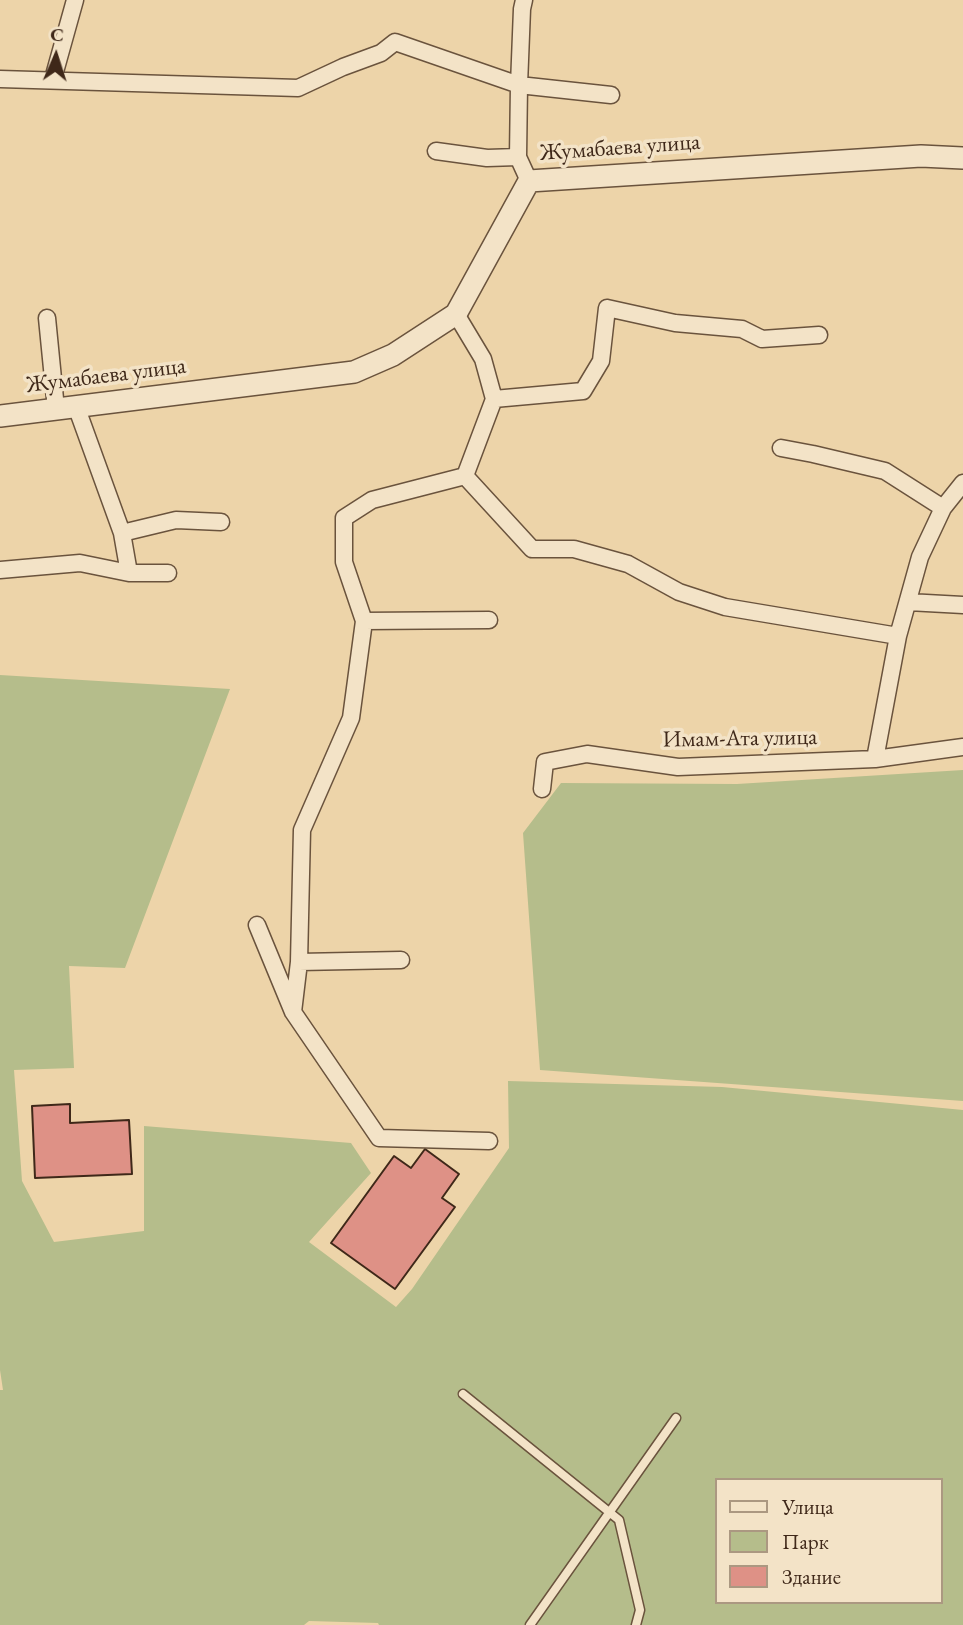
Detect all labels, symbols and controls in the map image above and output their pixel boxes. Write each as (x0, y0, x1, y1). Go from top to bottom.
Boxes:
north arrow (21, 21, 91, 91)
text: С (50, 22, 65, 47)
street label: Жумабаева улица (539, 129, 701, 167)
street label: Жумабаева улица (25, 353, 187, 399)
street label: Имам-Ата улица (662, 724, 818, 754)
legend (715, 1478, 942, 1604)
text: Улица (782, 1493, 834, 1520)
text: Парк (782, 1528, 829, 1555)
text: Здание (782, 1563, 841, 1590)

